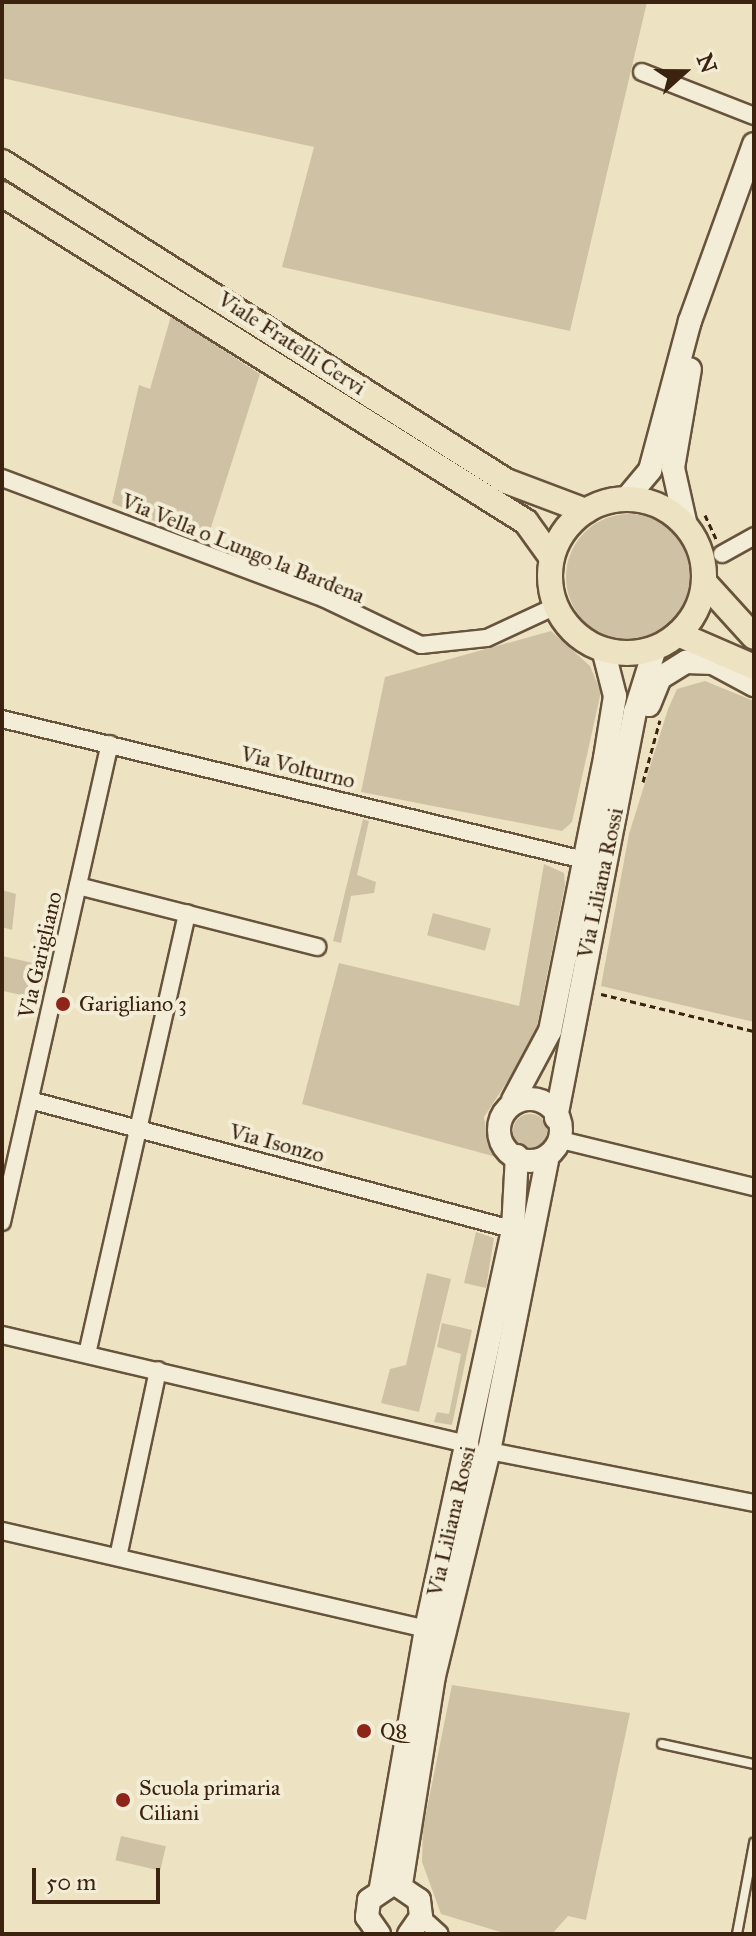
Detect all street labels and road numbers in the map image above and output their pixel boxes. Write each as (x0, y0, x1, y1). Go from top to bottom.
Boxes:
street label: Viale Fratelli Cervi (213, 285, 371, 401)
street label: Via Vella o Lungo la Bardena (118, 487, 368, 609)
street label: Via Volturno (238, 740, 358, 794)
street label: Via Liliana Rossi (571, 805, 629, 961)
street label: Via Garigliano (13, 889, 67, 1021)
street label: Via Isonzo (227, 1118, 327, 1168)
street label: Via Liliana Rossi (421, 1443, 481, 1599)

